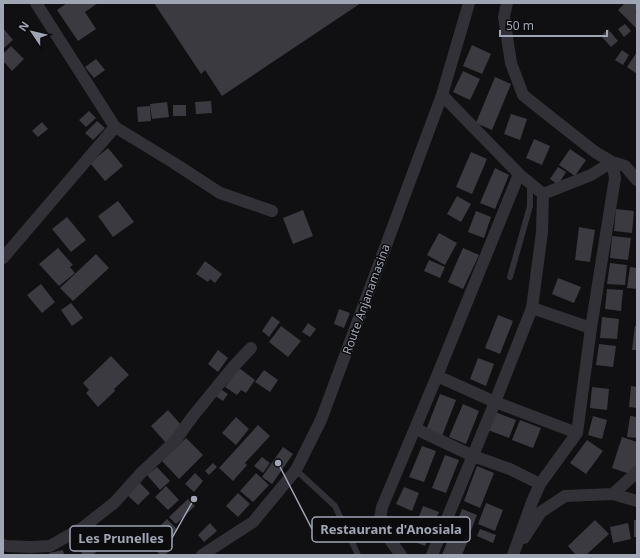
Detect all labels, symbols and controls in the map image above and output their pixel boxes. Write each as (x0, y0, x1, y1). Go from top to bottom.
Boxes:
north arrow (12, 12, 52, 52)
scale bar (500, 12, 607, 38)
text: 50 m (506, 17, 534, 34)
text: N (15, 18, 32, 34)
street label: Route Anjanamasina (338, 241, 394, 357)
callout: Restaurant d'Anosiala (312, 517, 470, 542)
text: Restaurant d'Anosiala (320, 520, 462, 538)
callout: Les Prunelles (70, 526, 172, 551)
text: Les Prunelles (78, 529, 164, 547)

